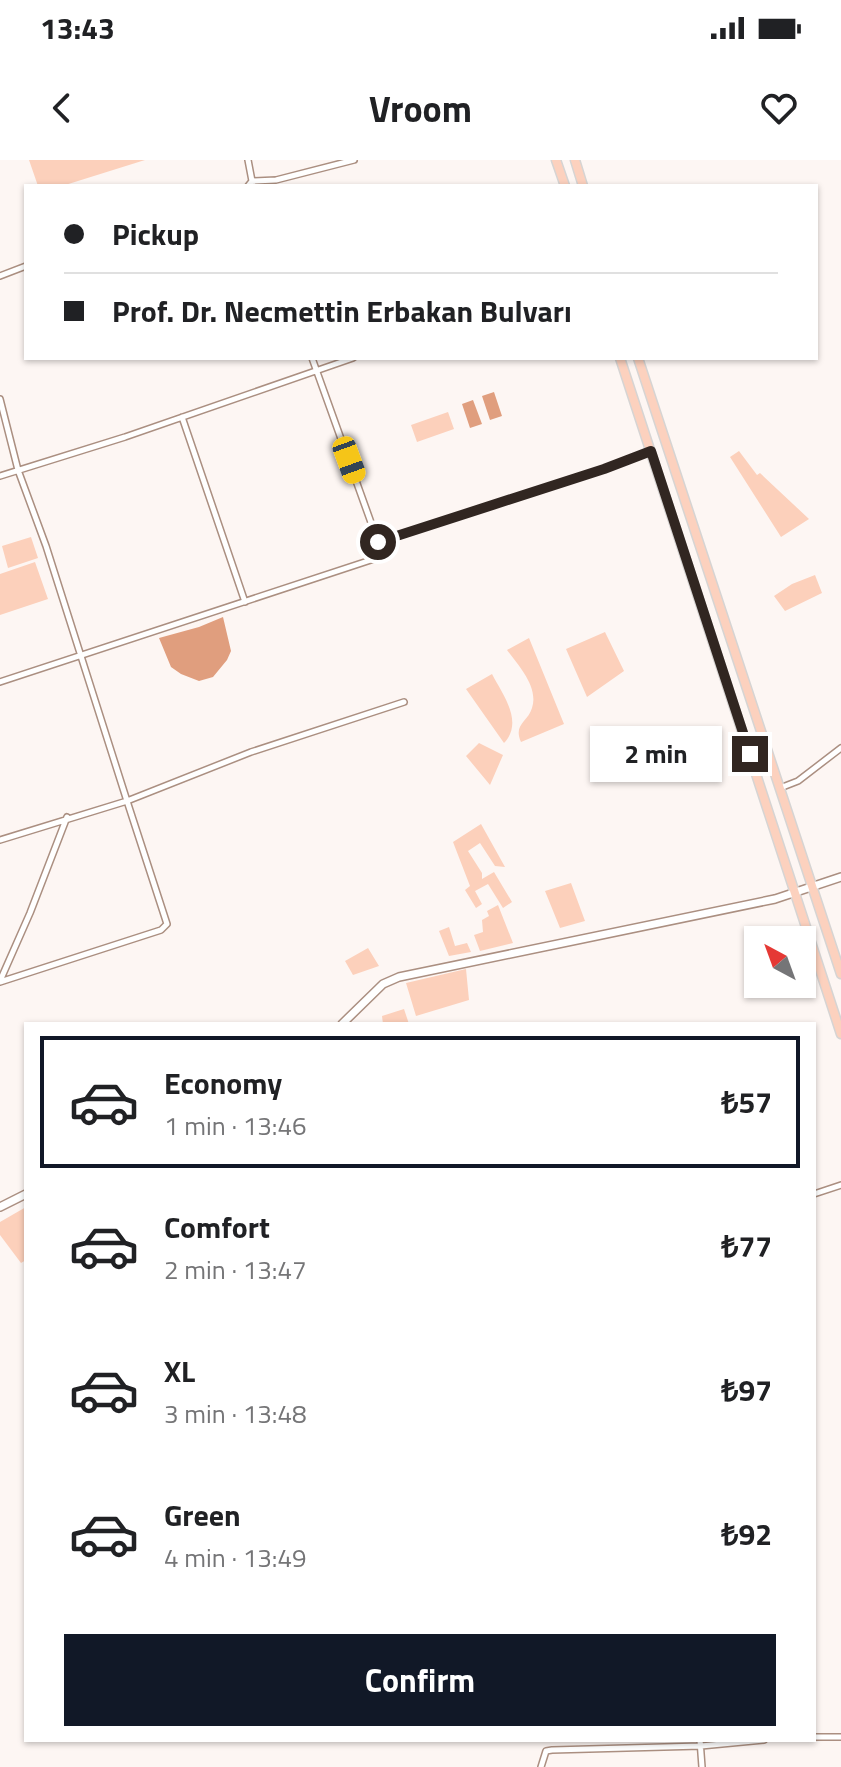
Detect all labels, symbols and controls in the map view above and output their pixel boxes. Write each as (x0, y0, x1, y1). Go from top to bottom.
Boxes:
text: 13:43 (40, 5, 115, 51)
text: Vroom (369, 81, 472, 136)
icon: back (40, 86, 84, 130)
icon: heart (757, 86, 801, 130)
text: Pickup (112, 211, 199, 257)
text: Prof. Dr. Necmettin Erbakan Bulvarı (112, 288, 572, 334)
car (330, 433, 368, 487)
route start (360, 524, 396, 560)
callout: 2 min (590, 726, 722, 782)
text: 2 min (624, 734, 688, 773)
route end (732, 736, 768, 772)
north arrow (744, 926, 816, 998)
map controls (744, 926, 816, 998)
text: Economy (164, 1060, 282, 1106)
icon: car (68, 1066, 140, 1138)
text: ₺57 (721, 1079, 772, 1125)
text: 1 min · 13:46 (164, 1106, 307, 1145)
text: Comfort (164, 1204, 270, 1250)
icon: car (68, 1210, 140, 1282)
text: ₺77 (721, 1223, 772, 1269)
text: 2 min · 13:47 (164, 1250, 307, 1289)
text: XL (164, 1348, 195, 1394)
icon: car (68, 1354, 140, 1426)
text: ₺97 (721, 1367, 772, 1413)
text: 3 min · 13:48 (164, 1394, 307, 1433)
text: Green (164, 1492, 241, 1538)
icon: car (68, 1498, 140, 1570)
text: ₺92 (721, 1511, 772, 1557)
text: 4 min · 13:49 (164, 1538, 307, 1577)
button: Confirm (64, 1634, 776, 1726)

